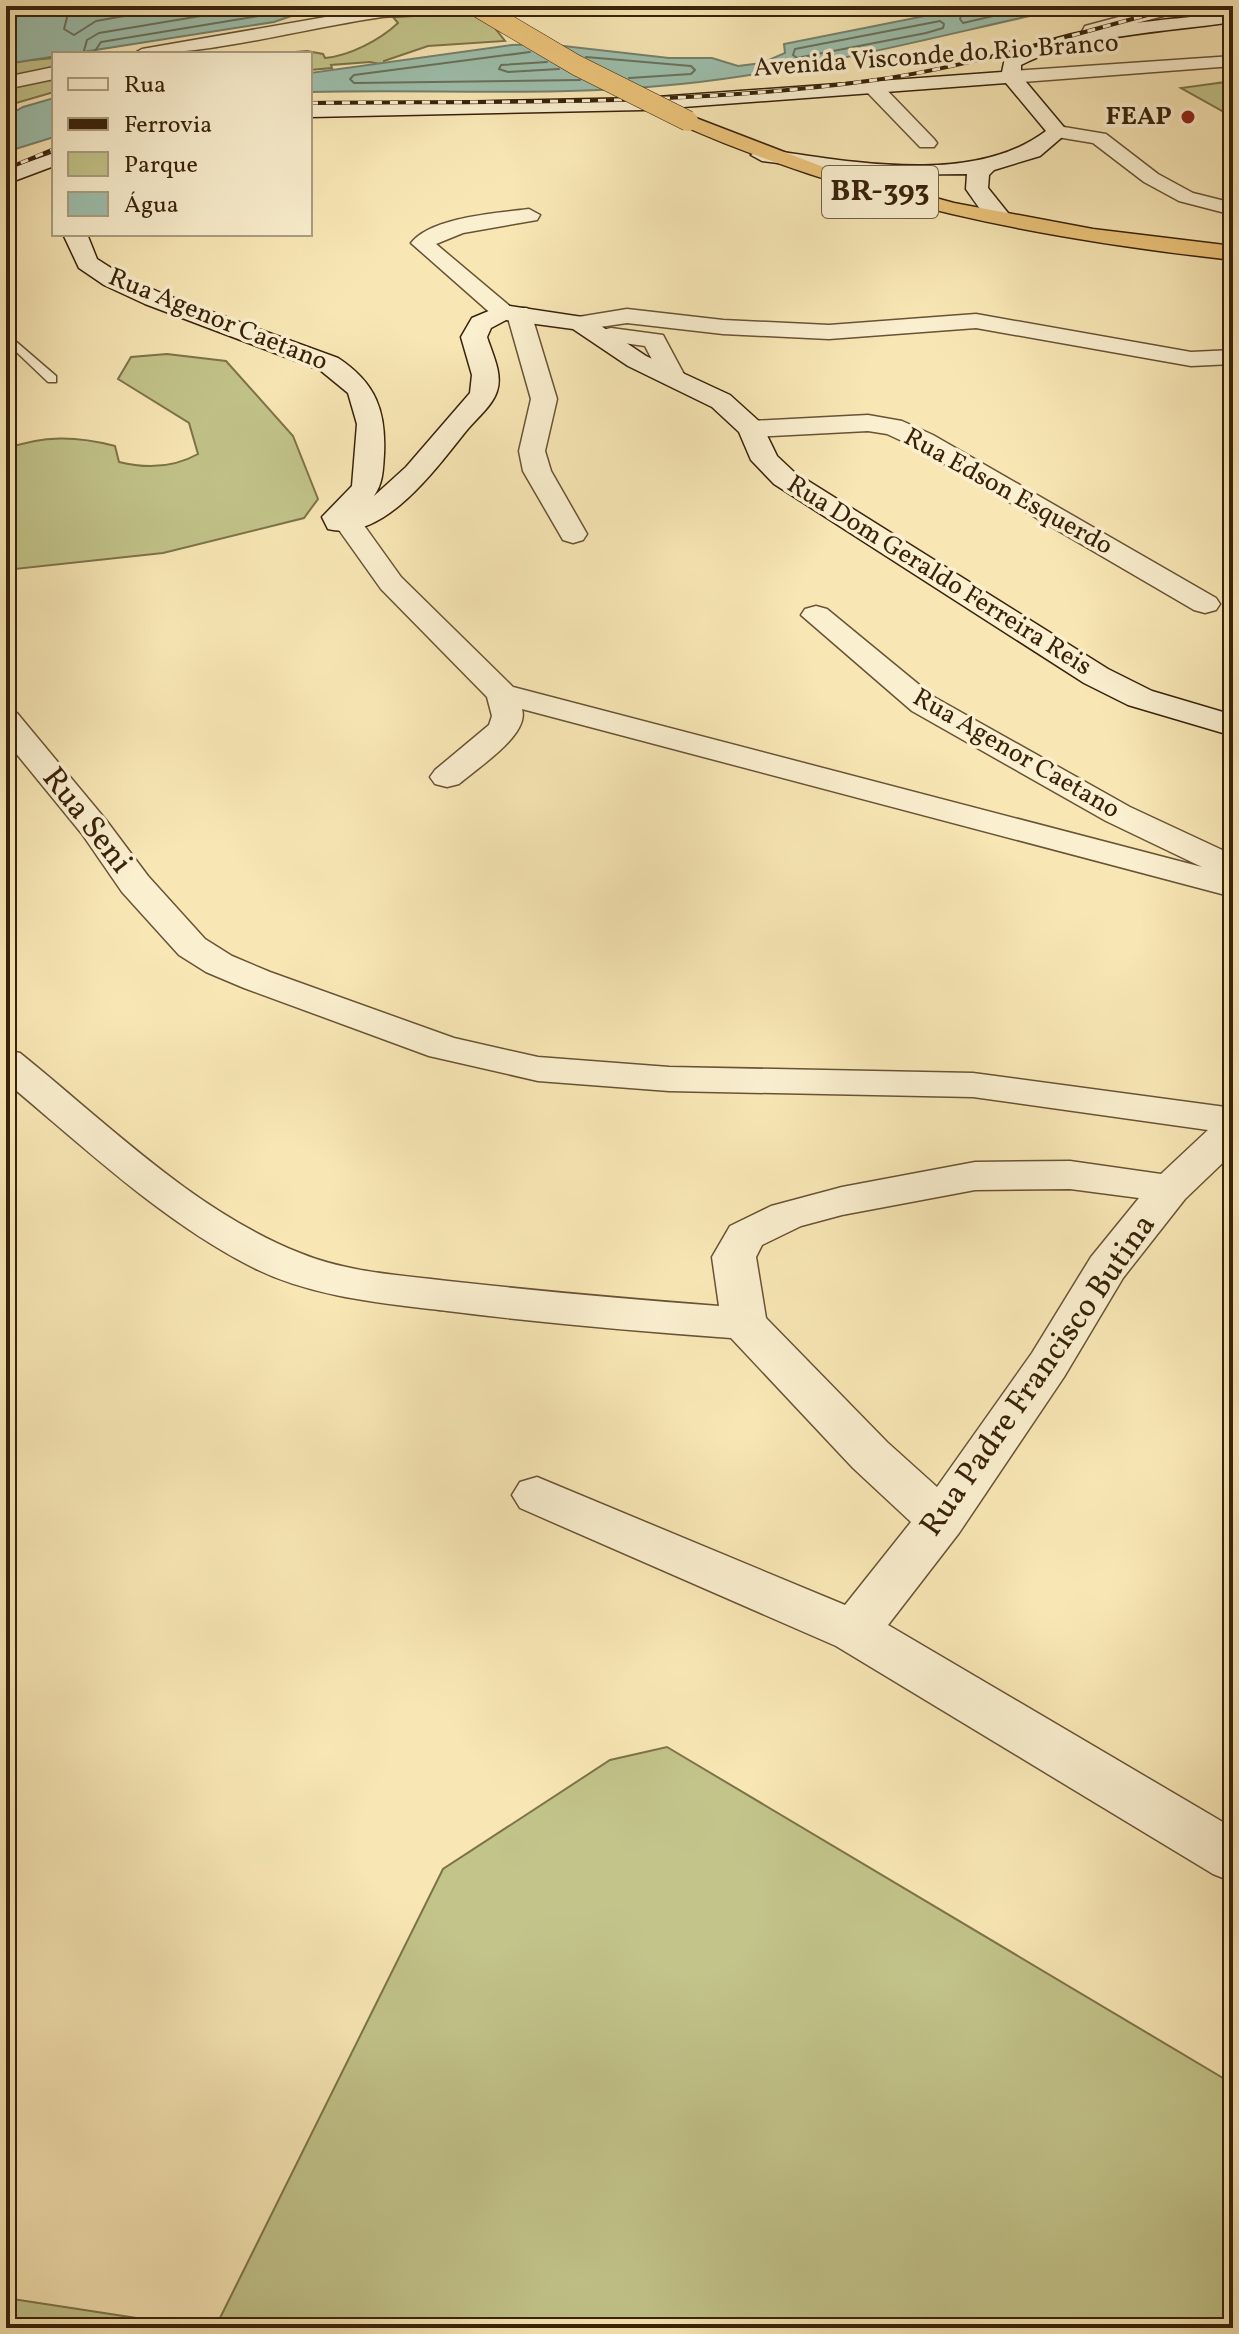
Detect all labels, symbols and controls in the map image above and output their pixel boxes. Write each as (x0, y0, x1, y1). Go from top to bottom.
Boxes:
street label: Avenida Visconde do Rio Branco (752, 25, 1120, 87)
legend (52, 52, 312, 236)
text: Rua (124, 69, 166, 103)
place label: FEAP (1105, 99, 1172, 135)
marker: FEAP (1179, 108, 1197, 126)
text: Ferrovia (124, 109, 212, 143)
text: Parque (124, 149, 198, 183)
road number: BR-393 (822, 166, 938, 218)
text: Água (124, 189, 179, 223)
street label: Rua Agenor Caetano (103, 260, 333, 380)
street label: Rua Edson Esquerdo (897, 420, 1119, 564)
street label: Rua Dom Geraldo Ferreira Reis (780, 467, 1098, 685)
street label: Rua Agenor Caetano (906, 680, 1126, 828)
street label: Rua Seni (31, 759, 141, 883)
street label: Rua Padre Francisco Butina (911, 1206, 1167, 1546)

